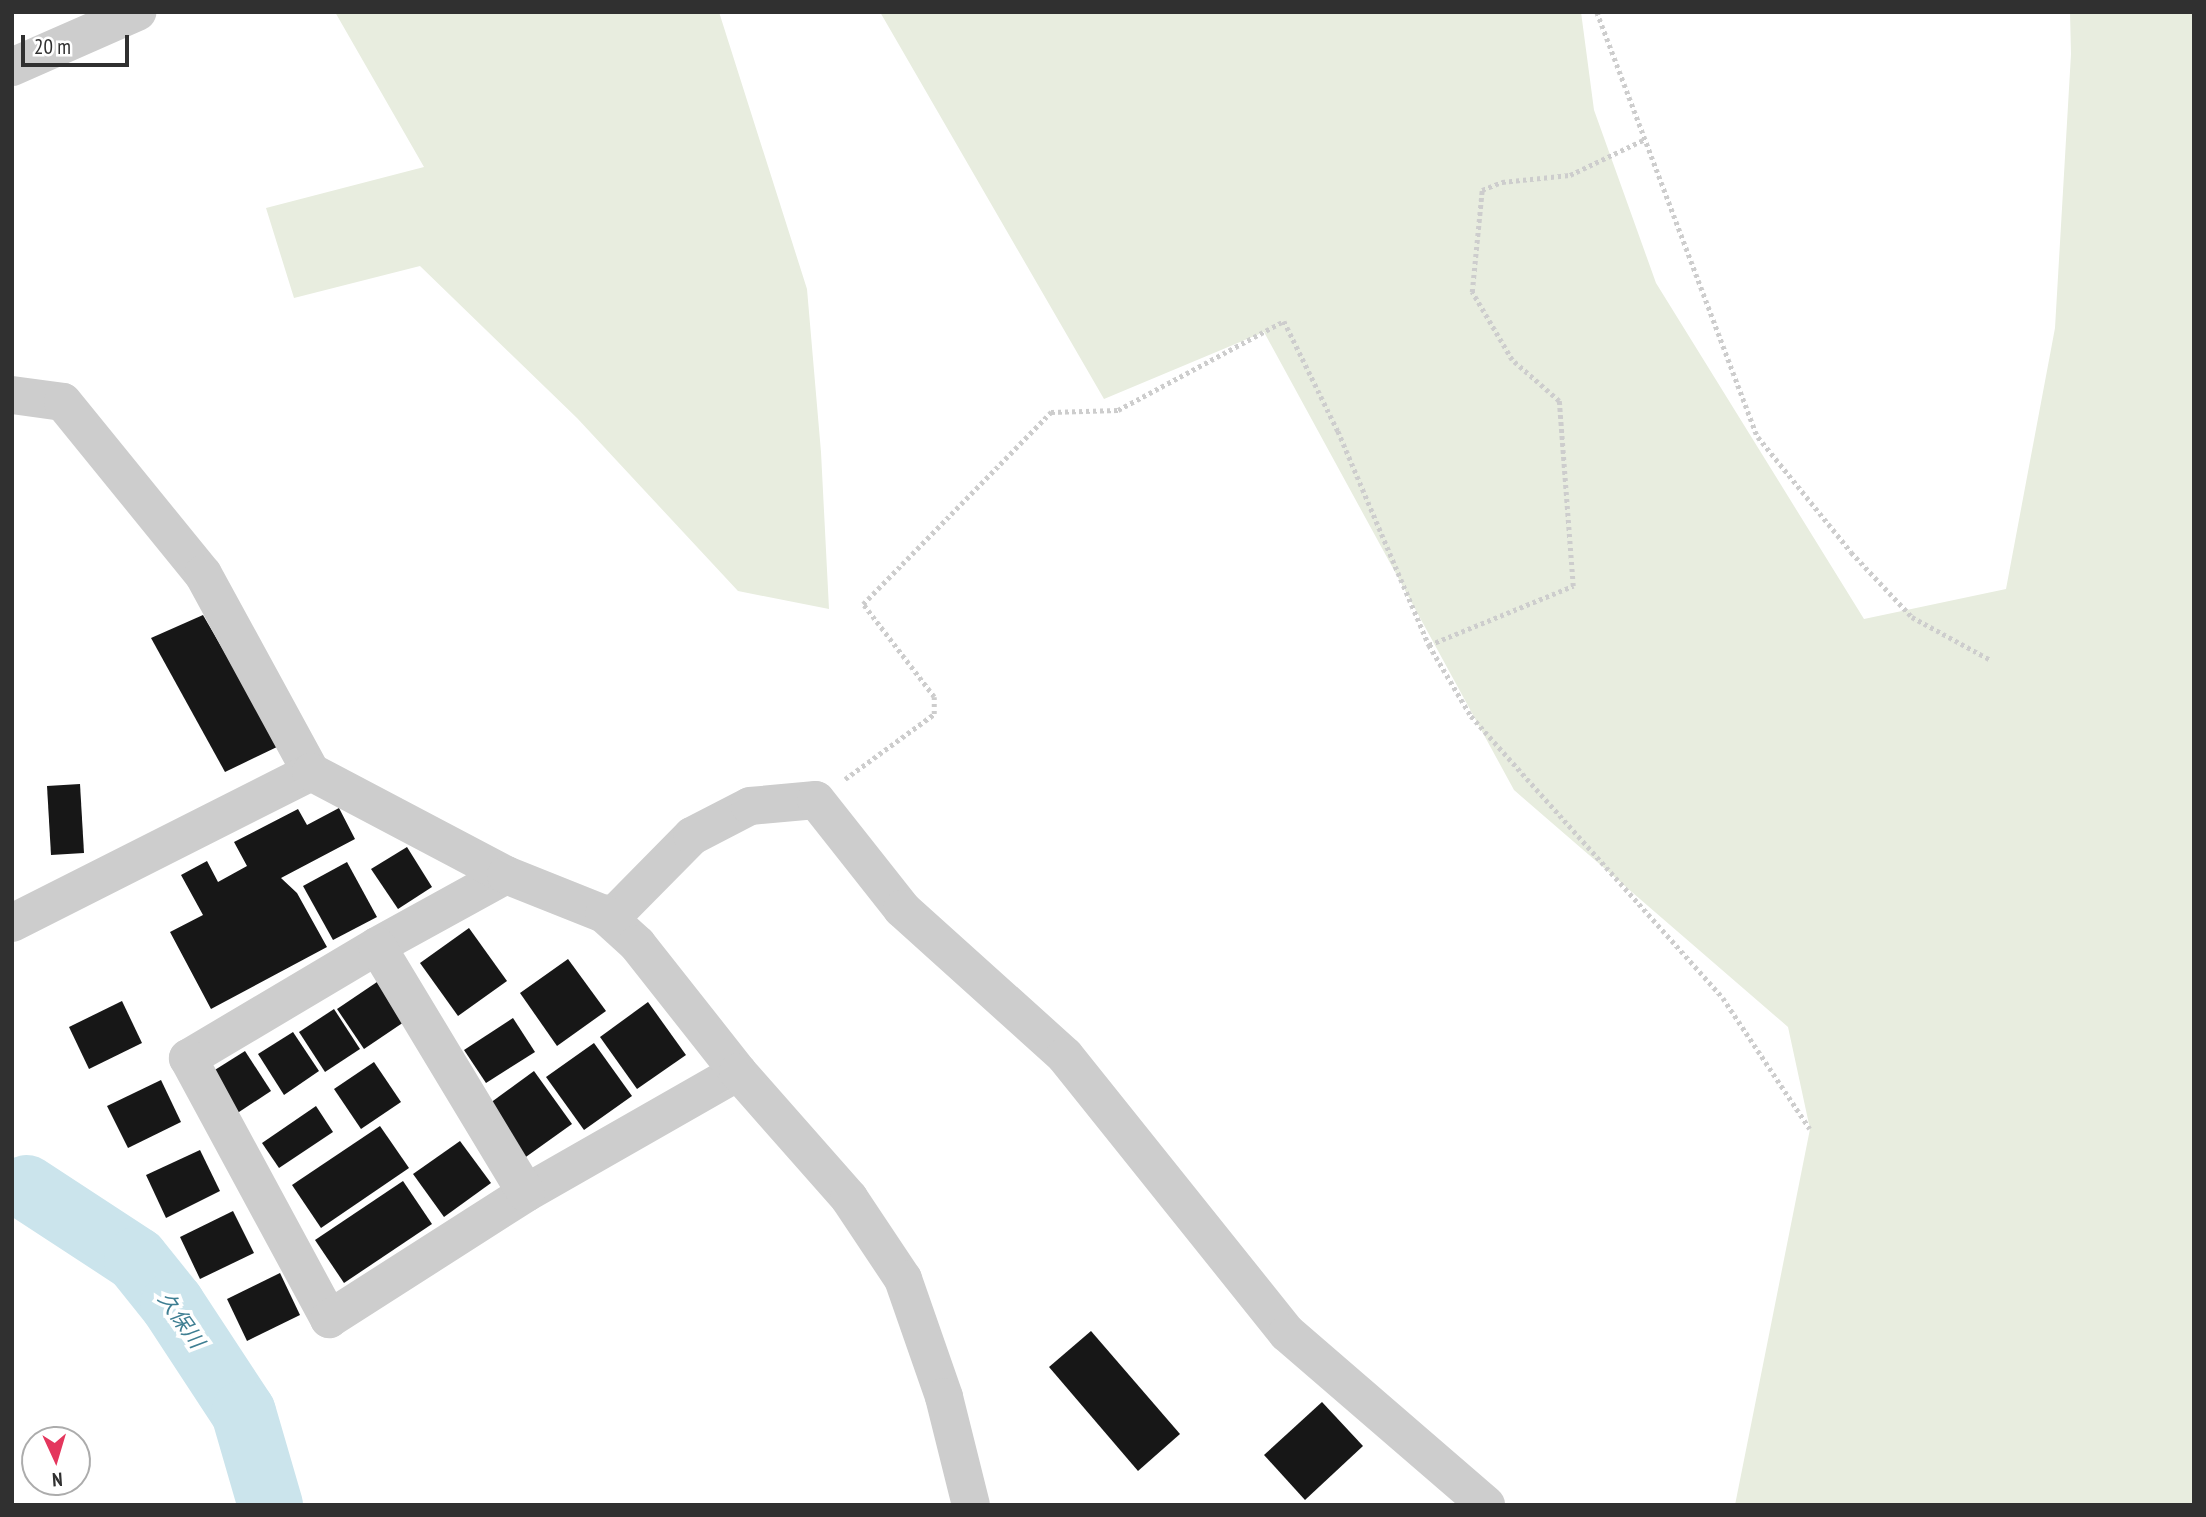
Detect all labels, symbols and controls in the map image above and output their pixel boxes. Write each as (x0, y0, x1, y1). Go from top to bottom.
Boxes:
scale bar (24, 21, 133, 65)
text: 20 m (34, 33, 71, 60)
water label: 久保川 (153, 1287, 209, 1353)
north arrow (21, 1426, 91, 1496)
text: N (51, 1468, 63, 1492)

